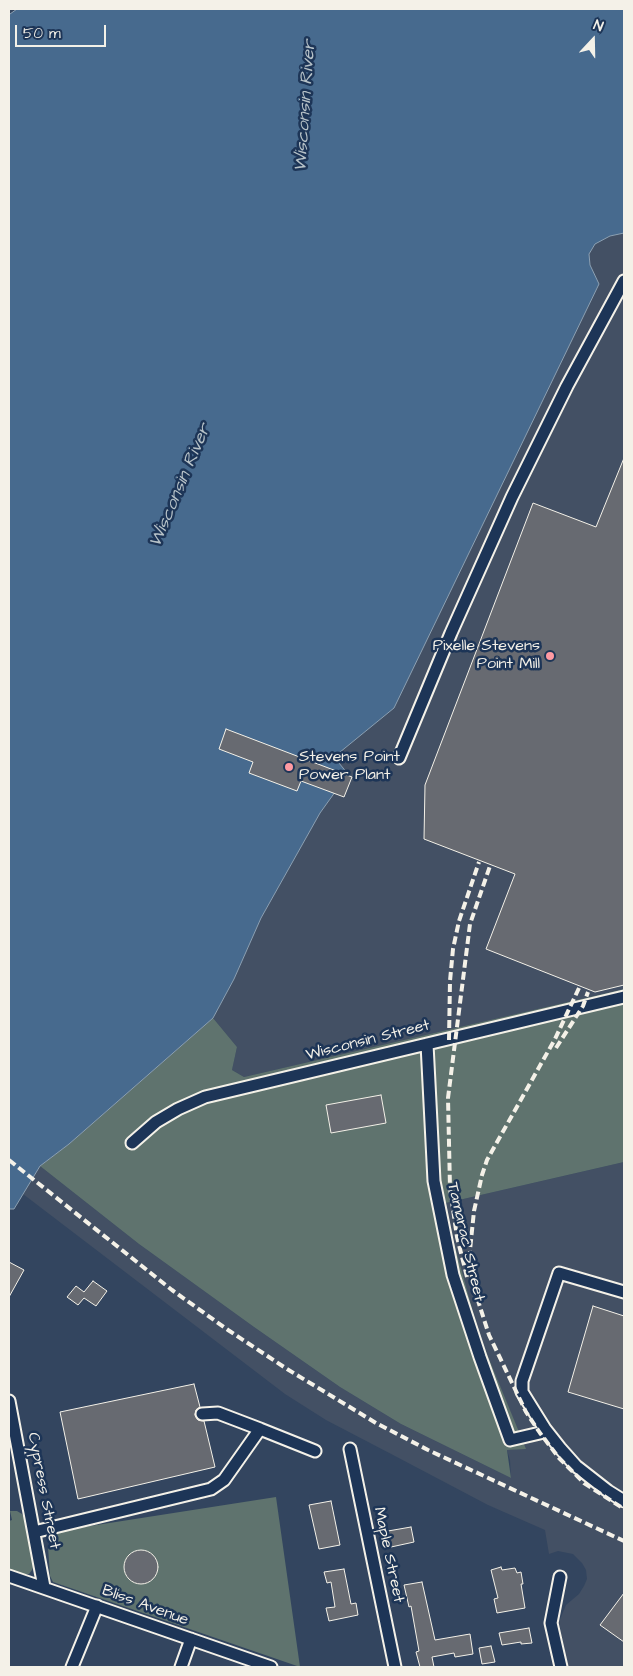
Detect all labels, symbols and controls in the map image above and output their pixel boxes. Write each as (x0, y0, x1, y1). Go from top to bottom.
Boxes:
scale bar (18, 15, 109, 47)
north arrow (568, 15, 618, 65)
text: N (591, 15, 606, 37)
text: 50 m (23, 23, 61, 44)
water label: Wisconsin River (291, 40, 321, 172)
water label: Wisconsin River (145, 421, 217, 551)
place label: Pixelle Stevens Point Mill (433, 637, 540, 675)
marker: Pixelle Stevens Point Mill (544, 650, 556, 662)
place label: Stevens Point Power Plant (299, 748, 400, 786)
marker: Stevens Point Power Plant (283, 761, 295, 773)
street label: Wisconsin Street (304, 1016, 432, 1066)
street label: Tamarac Street (442, 1181, 488, 1303)
street label: Cypress Street (22, 1431, 64, 1551)
street label: Maple Street (369, 1505, 407, 1605)
street label: Bliss Avenue (99, 1581, 191, 1631)

